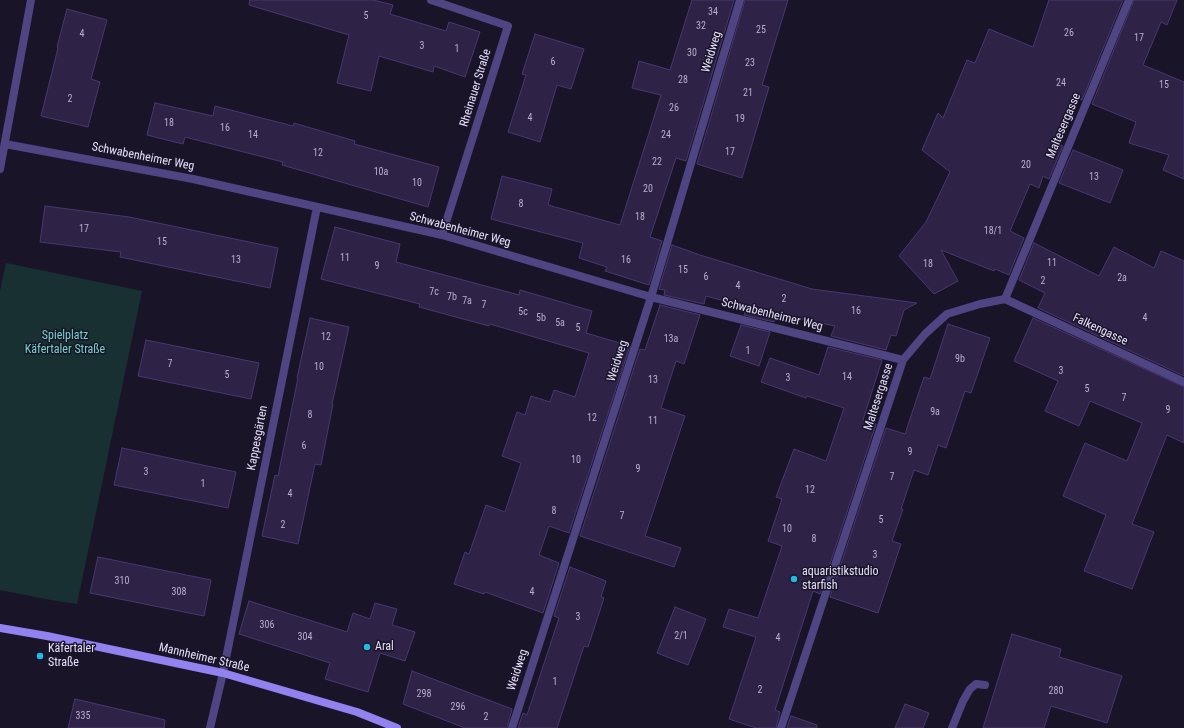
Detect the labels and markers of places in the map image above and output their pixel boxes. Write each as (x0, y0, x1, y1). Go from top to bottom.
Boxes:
place label: aquaristikstudio starfish (802, 565, 878, 593)
marker: aquaristikstudio starfish (789, 574, 799, 584)
place label: Aral (375, 640, 394, 654)
place label: Käfertaler Straße (48, 642, 95, 670)
marker: Aral (362, 642, 372, 652)
marker: Käfertaler Straße (35, 651, 45, 661)

